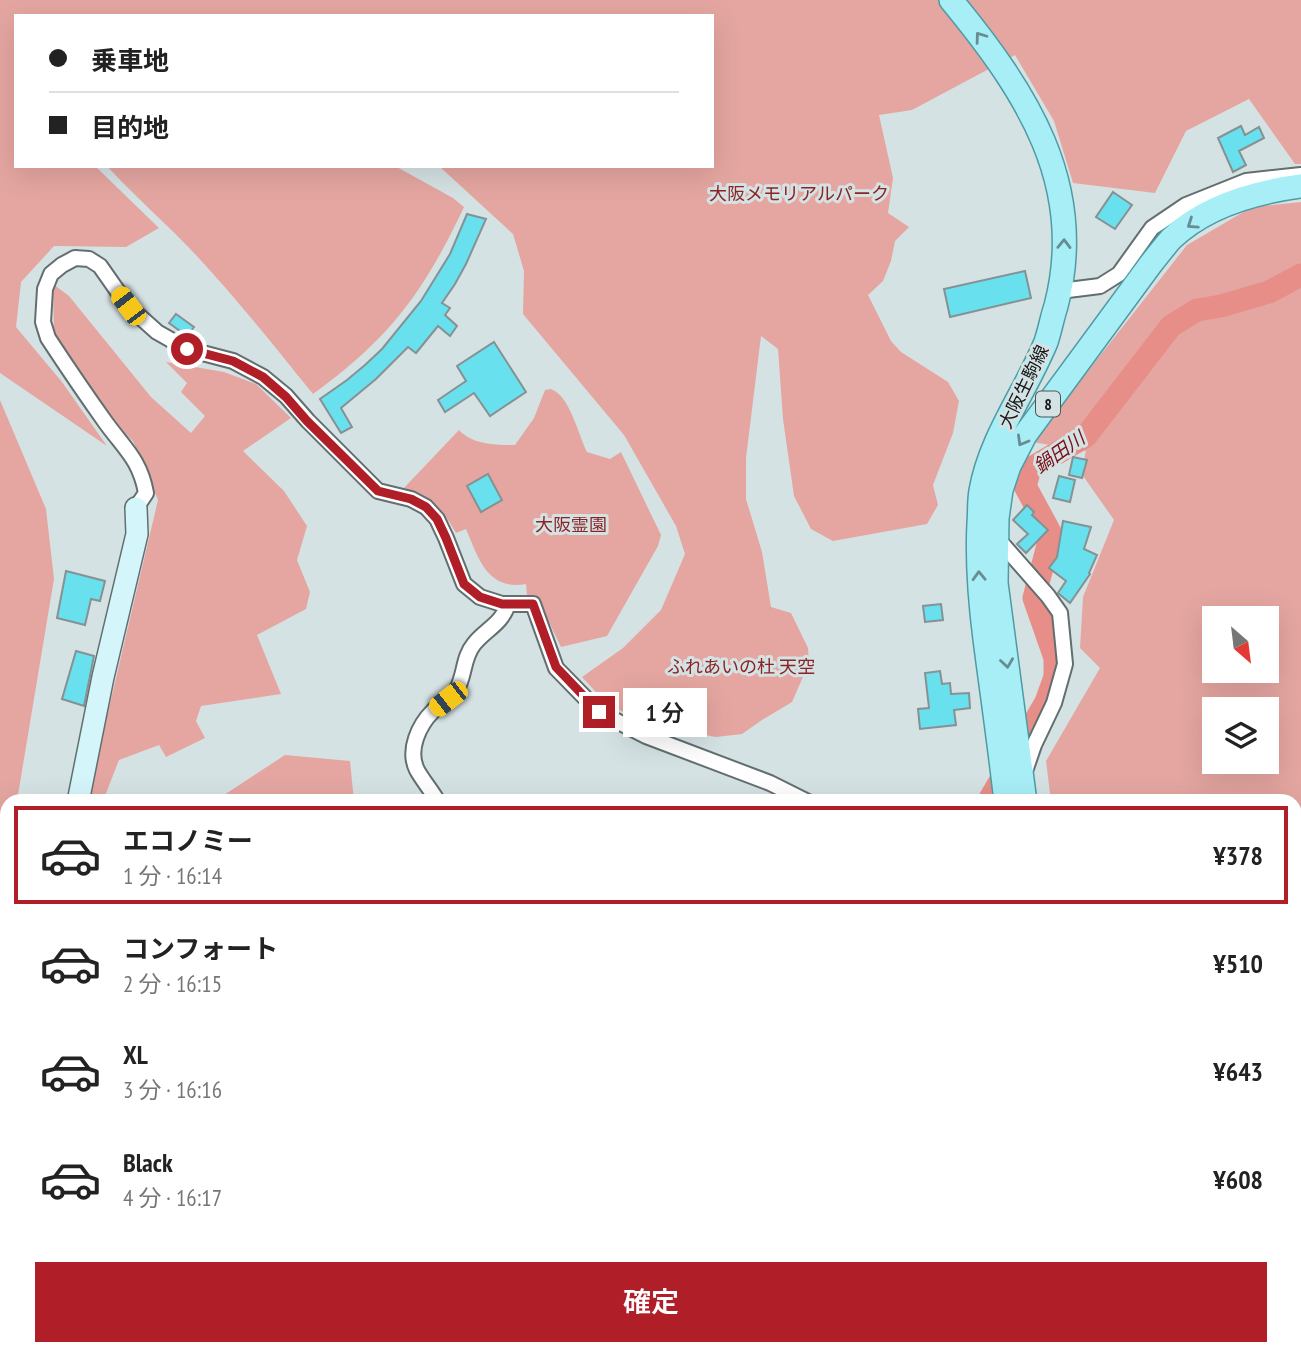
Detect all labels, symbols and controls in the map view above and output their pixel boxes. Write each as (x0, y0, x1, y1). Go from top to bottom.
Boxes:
one-way arrow (976, 32, 989, 45)
text: 乗車地 (91, 44, 169, 77)
text: 目的地 (91, 111, 169, 144)
park label: 大阪メモリアルパーク (709, 182, 889, 205)
one-way arrow (1186, 216, 1199, 229)
one-way arrow (1057, 238, 1072, 249)
car (107, 283, 150, 329)
route start (171, 333, 203, 365)
street label: 大阪生駒線 (993, 341, 1054, 432)
road number: 8 (1036, 392, 1060, 416)
water label: 鍋田川 (1029, 425, 1091, 478)
one-way arrow (1017, 434, 1030, 447)
park label: 大阪霊園 (535, 513, 607, 536)
one-way arrow (972, 570, 987, 581)
north arrow (1202, 606, 1279, 682)
map controls (1202, 606, 1279, 774)
park label: ふれあいの杜 天空 (667, 655, 815, 678)
one-way arrow (1000, 657, 1015, 669)
car (425, 678, 472, 720)
callout: 1 分 (624, 688, 708, 736)
route end (583, 696, 615, 728)
button: layers (1202, 697, 1279, 774)
text: 1 分 (646, 698, 684, 727)
icon: car (39, 824, 102, 887)
text: エコノミー (123, 824, 253, 857)
text: ¥378 (1213, 839, 1263, 872)
text: 1 分 · 16:14 (123, 861, 222, 890)
icon: car (39, 932, 102, 995)
text: コンフォート (123, 932, 278, 965)
text: ¥510 (1213, 947, 1263, 980)
text: 2 分 · 16:15 (123, 969, 222, 998)
text: XL (123, 1038, 148, 1071)
icon: car (39, 1040, 102, 1103)
text: ¥643 (1213, 1055, 1263, 1088)
text: 3 分 · 16:16 (123, 1075, 222, 1104)
text: Black (123, 1146, 173, 1179)
icon: car (39, 1148, 102, 1211)
text: ¥608 (1213, 1163, 1263, 1196)
text: 4 分 · 16:17 (123, 1183, 222, 1212)
button: 確定 (35, 1262, 1267, 1342)

